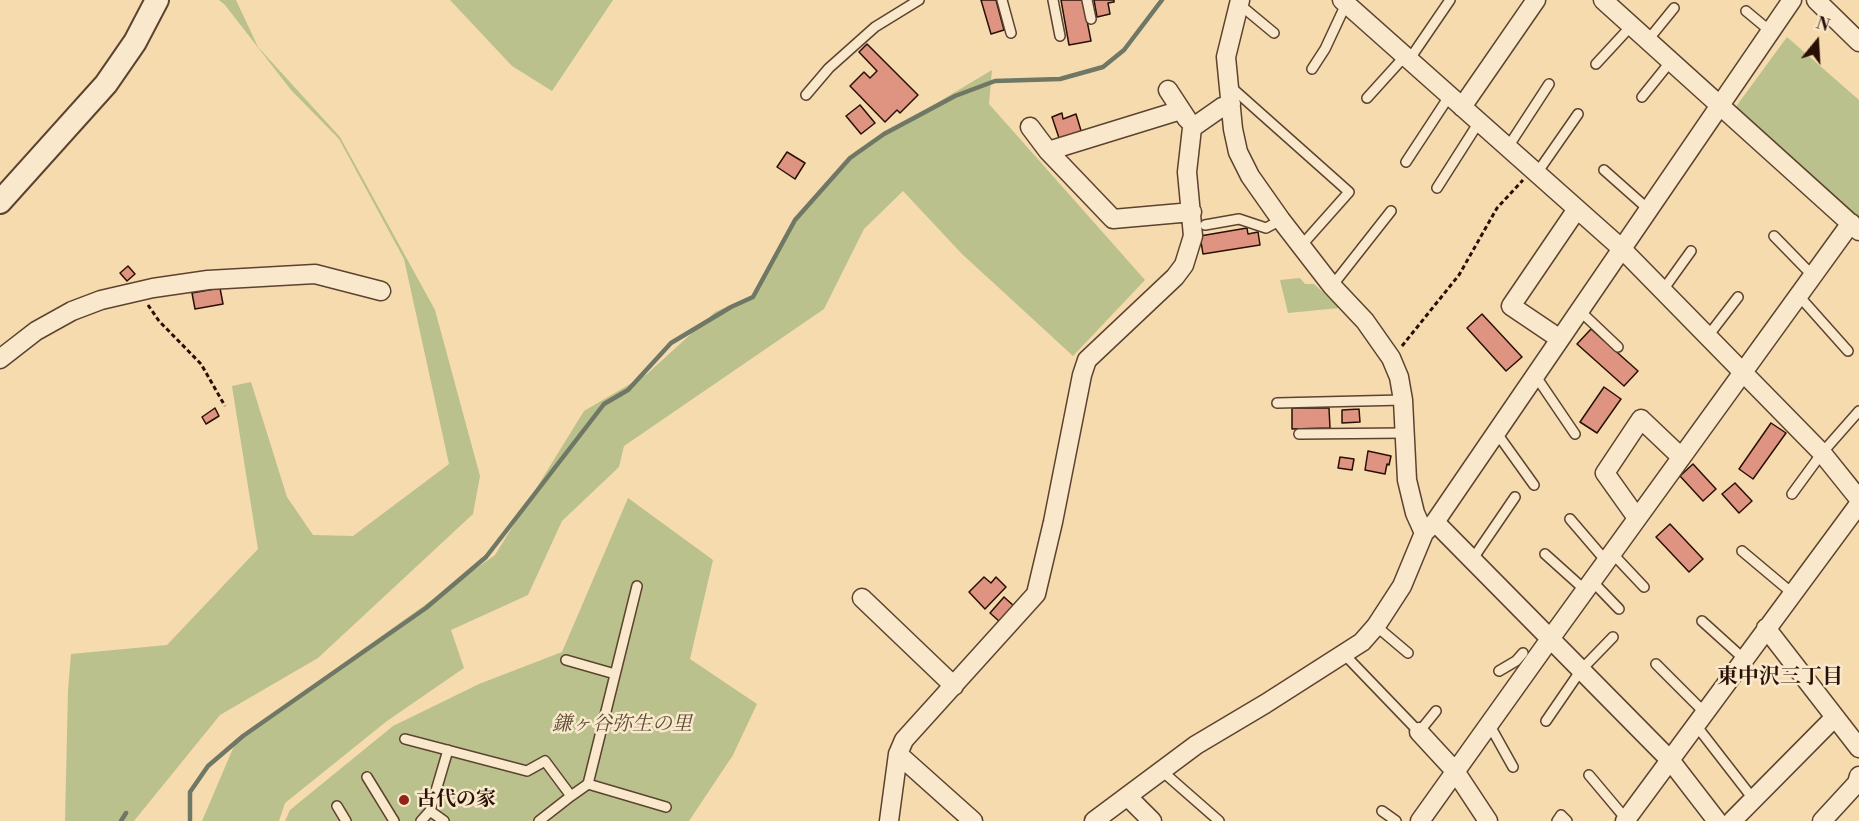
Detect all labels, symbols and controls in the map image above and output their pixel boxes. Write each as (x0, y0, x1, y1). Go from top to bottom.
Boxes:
north arrow (1787, 12, 1847, 72)
text: N (1813, 13, 1832, 36)
district label: 東中沢三丁目 (1717, 665, 1843, 691)
park label: 鎌ヶ谷弥生の里 (552, 713, 692, 737)
place label: 古代の家 (416, 788, 496, 812)
marker: 古代の家 (397, 793, 411, 807)

